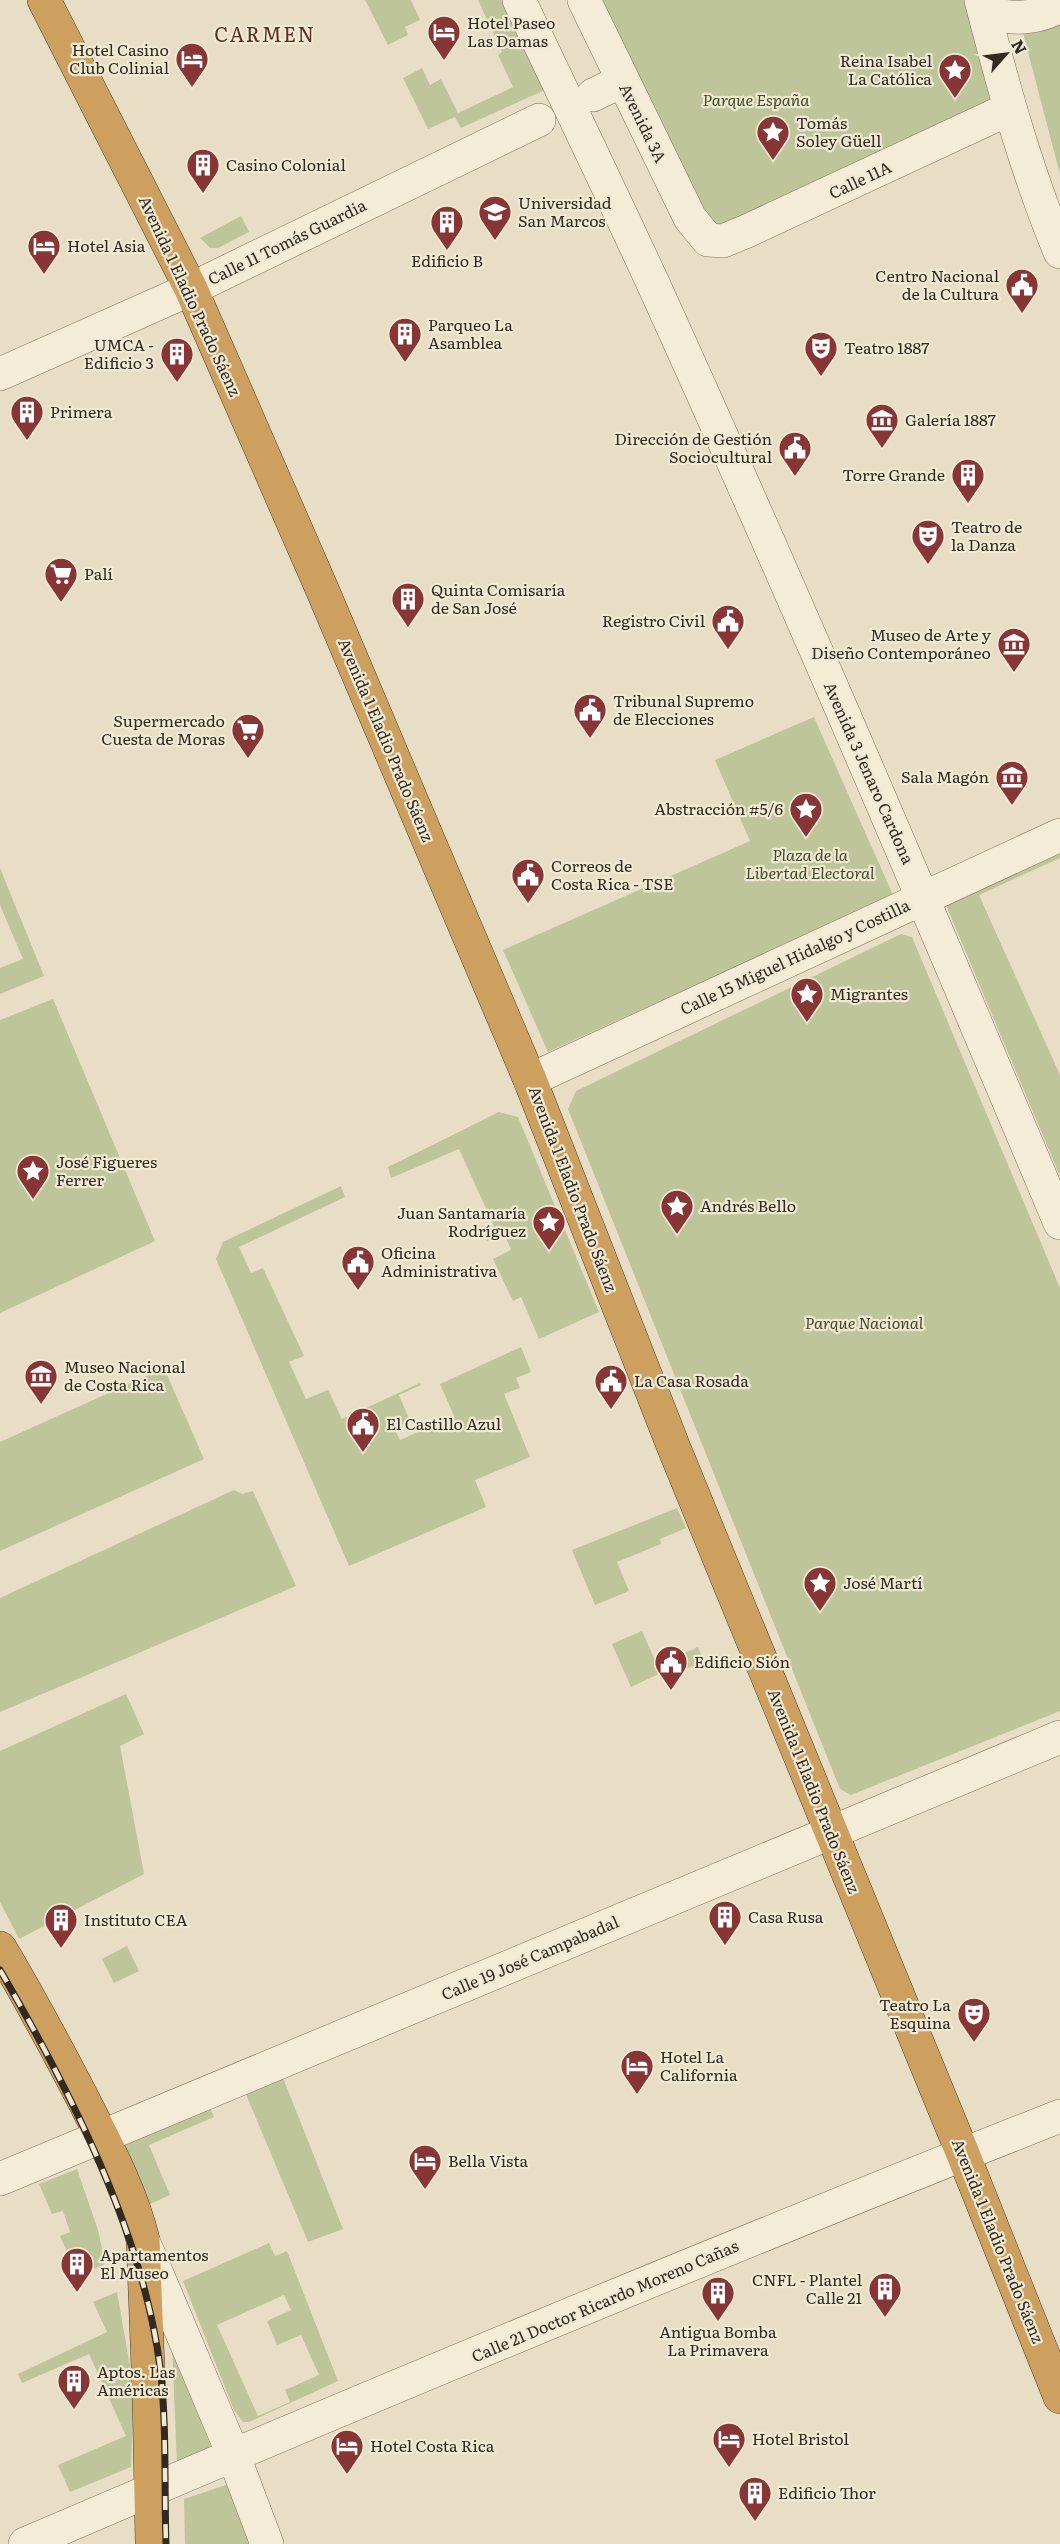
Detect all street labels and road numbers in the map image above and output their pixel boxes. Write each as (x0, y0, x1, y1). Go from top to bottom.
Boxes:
street label: Avenida 3A (614, 79, 674, 166)
street label: Calle 11A (824, 154, 895, 204)
street label: Avenida 1 Eladio Prado Sáenz (134, 191, 248, 400)
street label: Calle 11 Tomás Guardia (203, 192, 370, 290)
street label: Avenida 1 Eladio Prado Sáenz (333, 634, 441, 845)
street label: Avenida 3 Jenaro Cardona (819, 678, 921, 868)
street label: Calle 15 Miguel Hidalgo y Costilla (676, 892, 914, 1020)
street label: Avenida 1 Eladio Prado Sáenz (524, 1082, 624, 1295)
street label: Avenida 1 Eladio Prado Sáenz (763, 1685, 867, 1897)
street label: Calle 19 José Campabadal (437, 1909, 622, 2005)
street label: Avenida 1 Eladio Prado Sáenz (947, 2135, 1051, 2347)
street label: Calle 21 Doctor Ricardo Moreno Cañas (467, 2233, 742, 2367)

